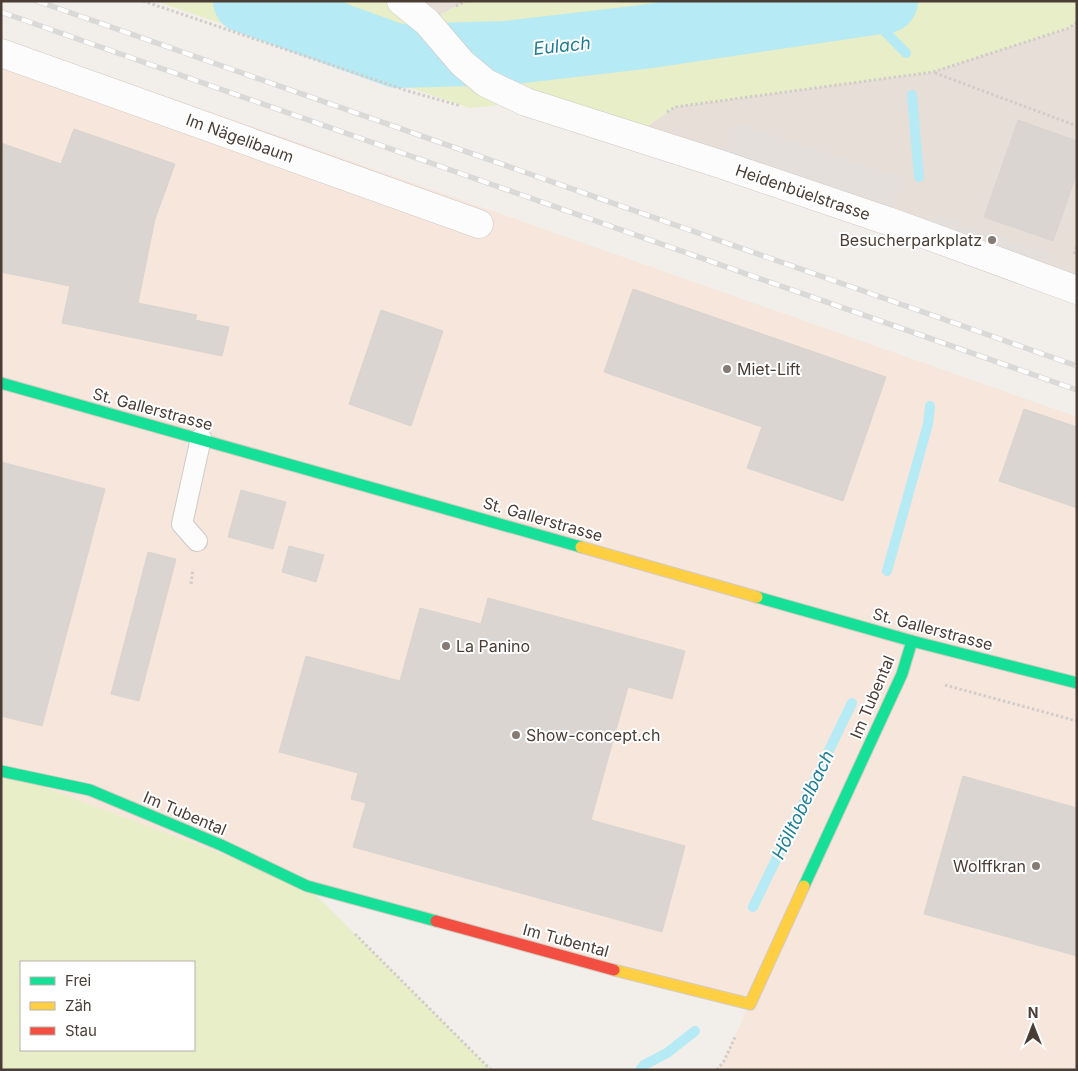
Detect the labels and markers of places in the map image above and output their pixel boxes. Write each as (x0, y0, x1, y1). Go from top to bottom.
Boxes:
place label: Besucherparkplatz (839, 230, 982, 250)
marker: Besucherparkplatz (986, 234, 998, 246)
place label: Miet-Lift (737, 359, 800, 379)
marker: Miet-Lift (721, 363, 733, 375)
place label: La Panino (456, 636, 530, 656)
marker: La Panino (440, 640, 452, 652)
place label: Show-concept.ch (526, 725, 660, 745)
marker: Show-concept.ch (510, 729, 522, 741)
place label: Wolffkran (953, 856, 1026, 876)
marker: Wolffkran (1030, 860, 1042, 872)

